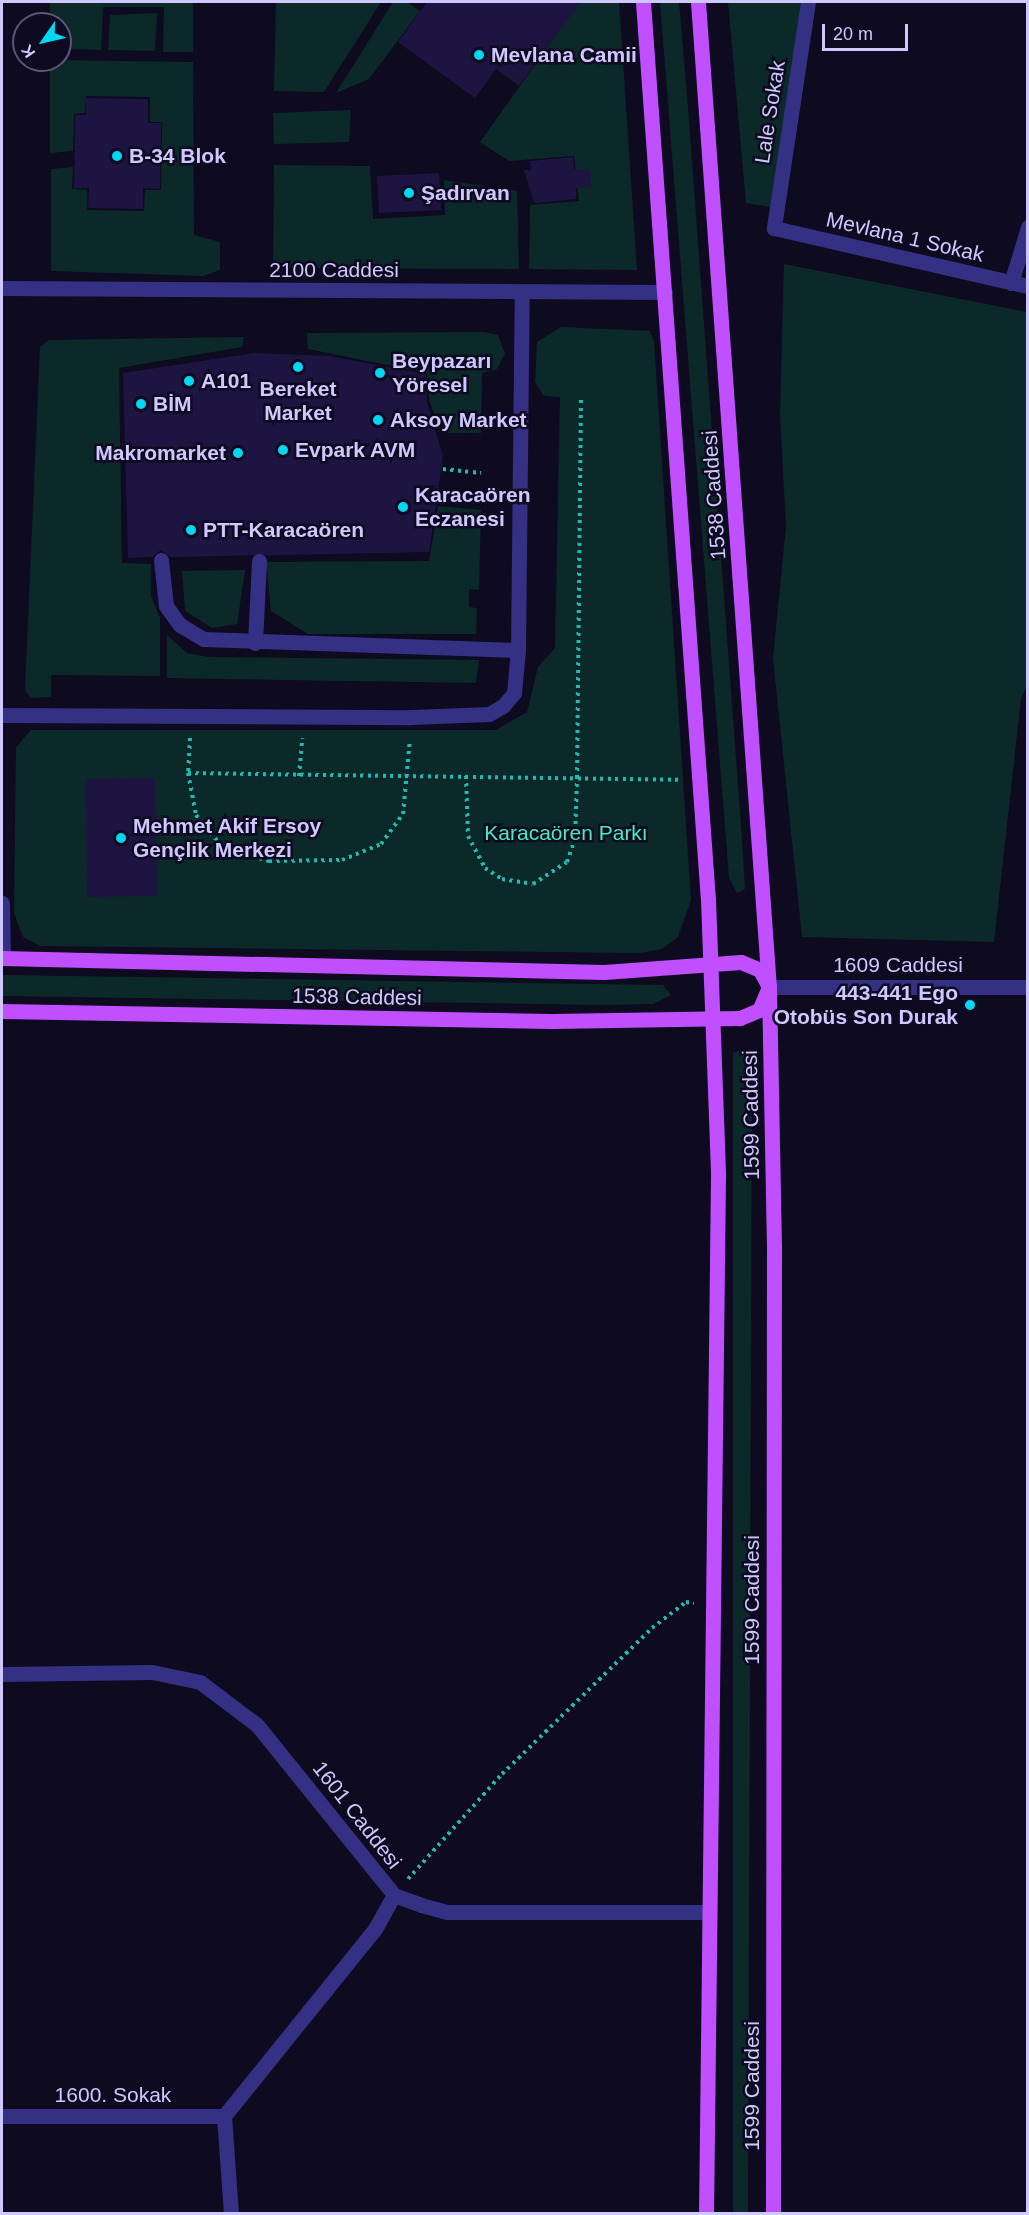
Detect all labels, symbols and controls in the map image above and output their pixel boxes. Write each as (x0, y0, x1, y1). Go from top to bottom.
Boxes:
north arrow (12, 12, 72, 72)
scale bar (825, 12, 910, 50)
text: 20 m (833, 24, 873, 44)
text: K (18, 42, 39, 61)
place label: Mevlana Camii (491, 42, 637, 68)
marker: Mevlana Camii (472, 48, 486, 62)
street label: Lale Sokak (749, 59, 791, 165)
place label: B-34 Blok (129, 143, 226, 169)
marker: B-34 Blok (110, 149, 124, 163)
place label: Şadırvan (421, 180, 510, 206)
marker: Şadırvan (402, 186, 416, 200)
street label: Mevlana 1 Sokak (824, 207, 986, 267)
street label: 2100 Caddesi (269, 257, 399, 283)
place label: Beypazarı Yöresel (392, 348, 491, 398)
marker: Bereket Market (291, 360, 305, 374)
marker: Beypazarı Yöresel (373, 366, 387, 380)
place label: A101 (201, 368, 251, 394)
marker: A101 (182, 374, 196, 388)
place label: Bereket Market (259, 376, 337, 426)
place label: BİM (153, 391, 191, 417)
marker: BİM (134, 397, 148, 411)
place label: Aksoy Market (390, 407, 527, 433)
marker: Aksoy Market (371, 413, 385, 427)
street label: 1538 Caddesi (697, 429, 731, 561)
place label: Evpark AVM (295, 437, 416, 463)
place label: Makromarket (95, 440, 226, 466)
marker: Evpark AVM (276, 443, 290, 457)
marker: Makromarket (231, 446, 245, 460)
place label: Karacaören Eczanesi (415, 482, 531, 532)
marker: Karacaören Eczanesi (396, 500, 410, 514)
place label: PTT-Karacaören (203, 517, 364, 543)
marker: PTT-Karacaören (184, 523, 198, 537)
place label: Mehmet Akif Ersoy Gençlik Merkezi (133, 813, 322, 863)
park label: Karacaören Parkı (484, 820, 648, 846)
marker: Mehmet Akif Ersoy Gençlik Merkezi (114, 831, 128, 845)
street label: 1609 Caddesi (833, 952, 963, 978)
place label: 443-441 Ego Otobüs Son Durak (774, 980, 958, 1030)
street label: 1538 Caddesi (292, 983, 422, 1011)
marker: 443-441 Ego Otobüs Son Durak (963, 998, 977, 1012)
street label: 1599 Caddesi (737, 1050, 765, 1180)
street label: 1599 Caddesi (739, 1535, 765, 1665)
street label: 1601 Caddesi (307, 1756, 407, 1874)
street label: 1599 Caddesi (739, 2021, 765, 2151)
street label: 1600. Sokak (55, 2082, 171, 2108)

